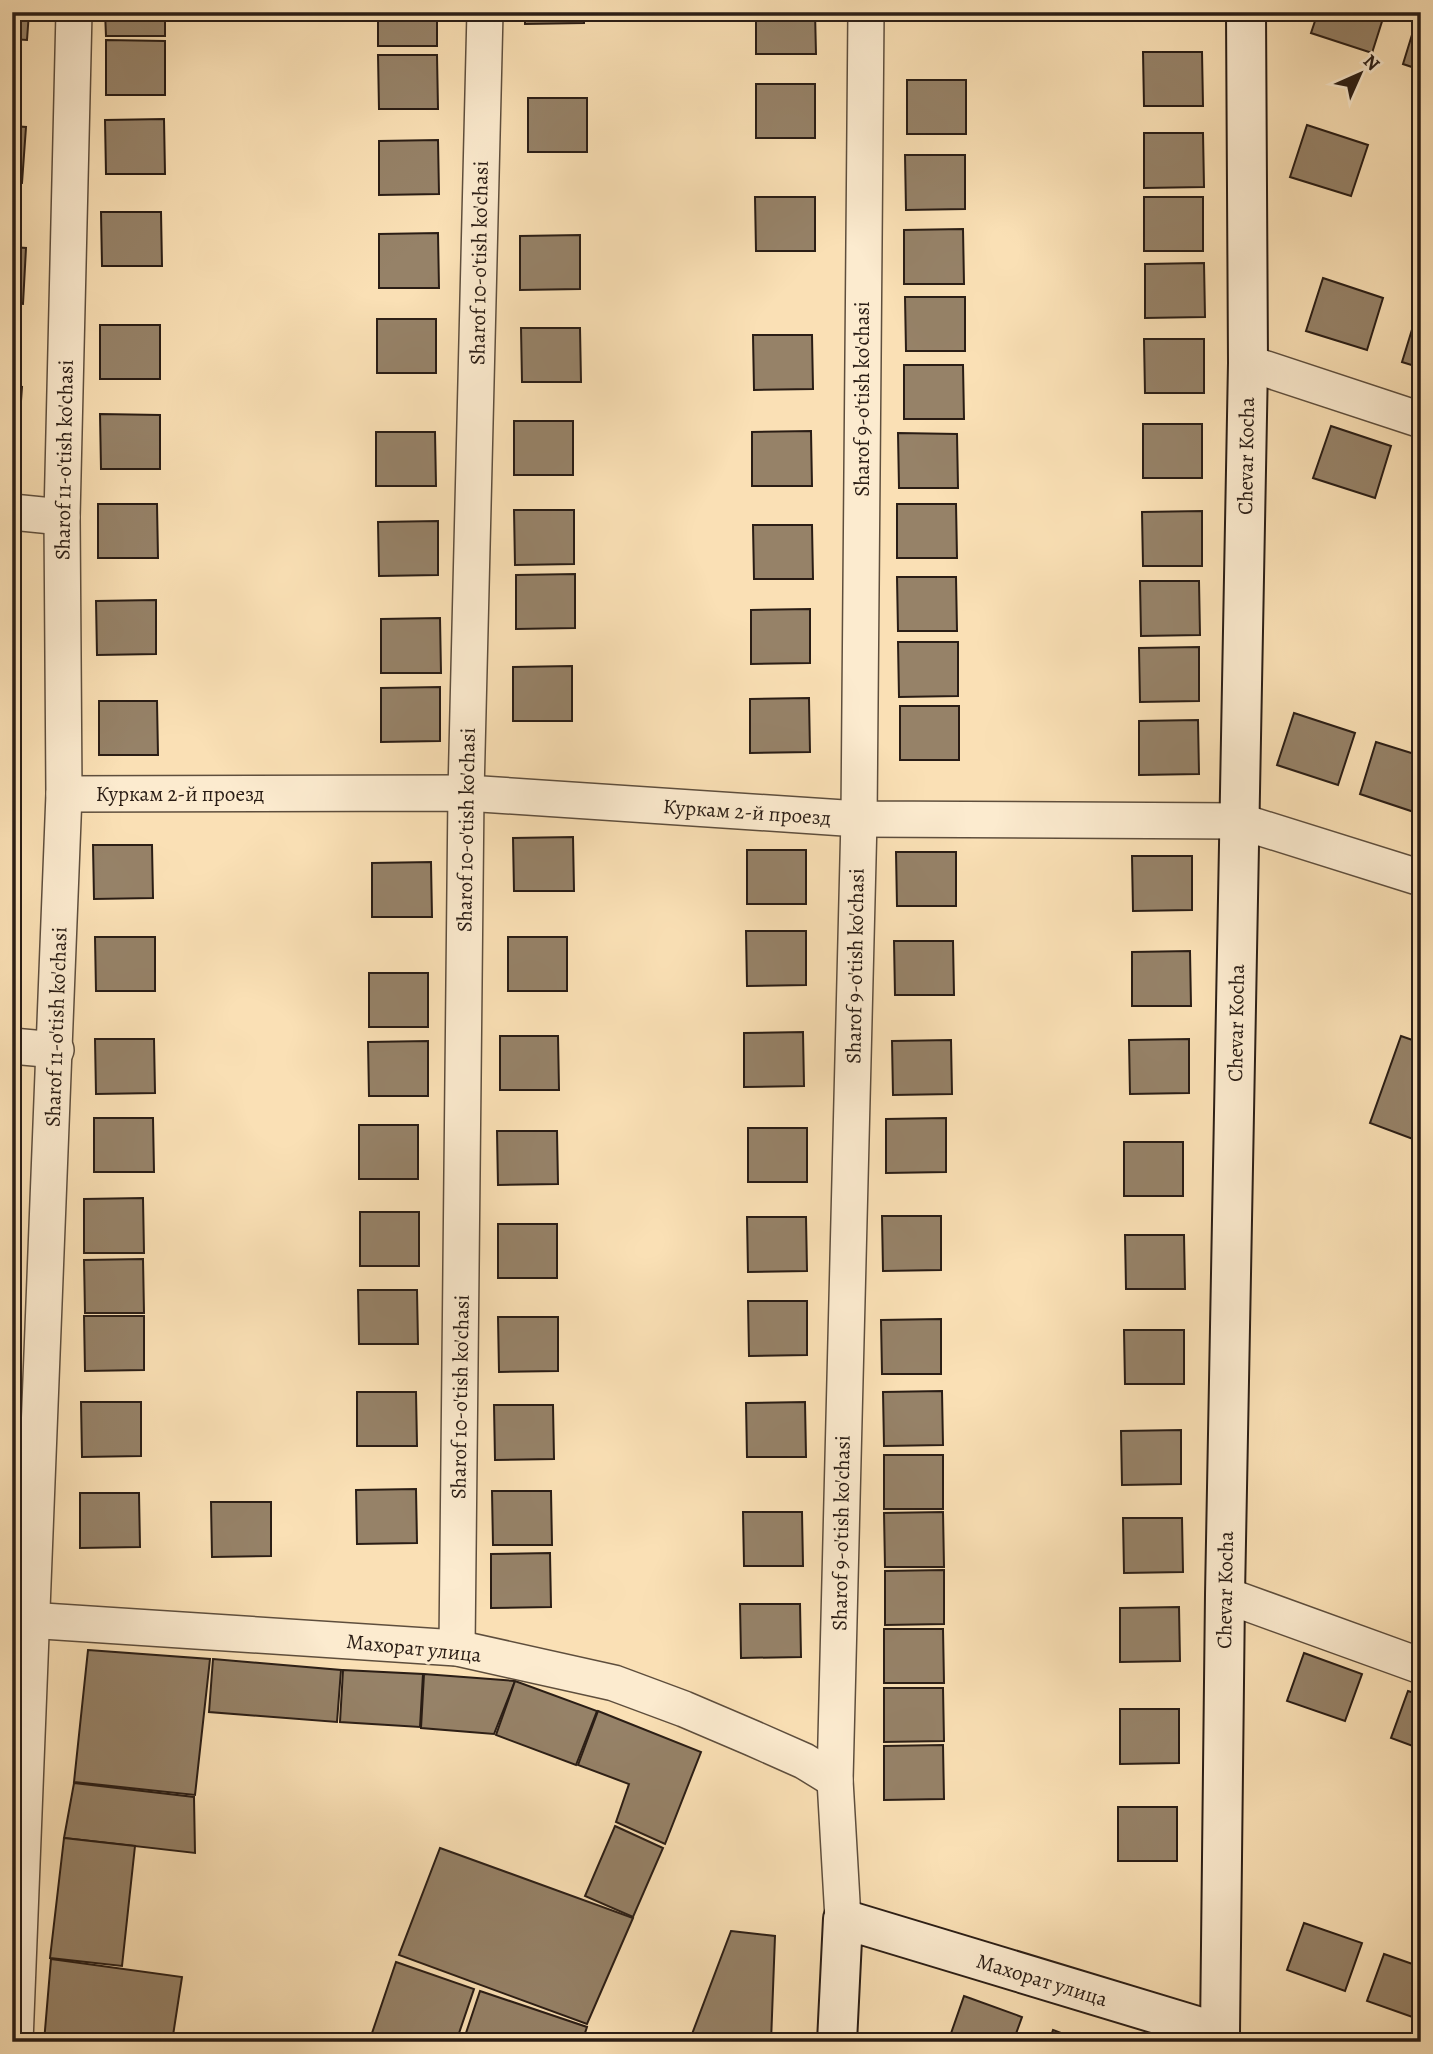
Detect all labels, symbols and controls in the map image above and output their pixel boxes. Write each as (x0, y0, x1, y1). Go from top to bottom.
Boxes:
north arrow (1324, 38, 1394, 108)
text: N (1357, 49, 1386, 77)
street label: Sharof 10-o'tish ko'chasi (463, 161, 495, 365)
street label: Sharof 9-o'tish ko'chasi (848, 301, 876, 497)
street label: Sharof 11-o'tish ko'chasi (48, 360, 80, 560)
street label: Chevar Kocha (1231, 397, 1261, 515)
street label: Sharof 10-o'tish ko'chasi (450, 728, 482, 932)
street label: Куркам 2-й проезд (96, 780, 264, 808)
street label: Куркам 2-й проезд (662, 792, 832, 832)
street label: Sharof 9-o'tish ko'chasi (839, 868, 871, 1064)
street label: Sharof 11-o'tish ko'chasi (39, 926, 73, 1128)
street label: Chevar Kocha (1221, 964, 1251, 1082)
street label: Sharof 10-o'tish ko'chasi (444, 1295, 476, 1499)
street label: Sharof 9-o'tish ko'chasi (825, 1435, 857, 1631)
street label: Chevar Kocha (1210, 1531, 1240, 1649)
street label: Махорат улица (345, 1627, 483, 1669)
street label: Махорат улица (973, 1947, 1111, 2013)

